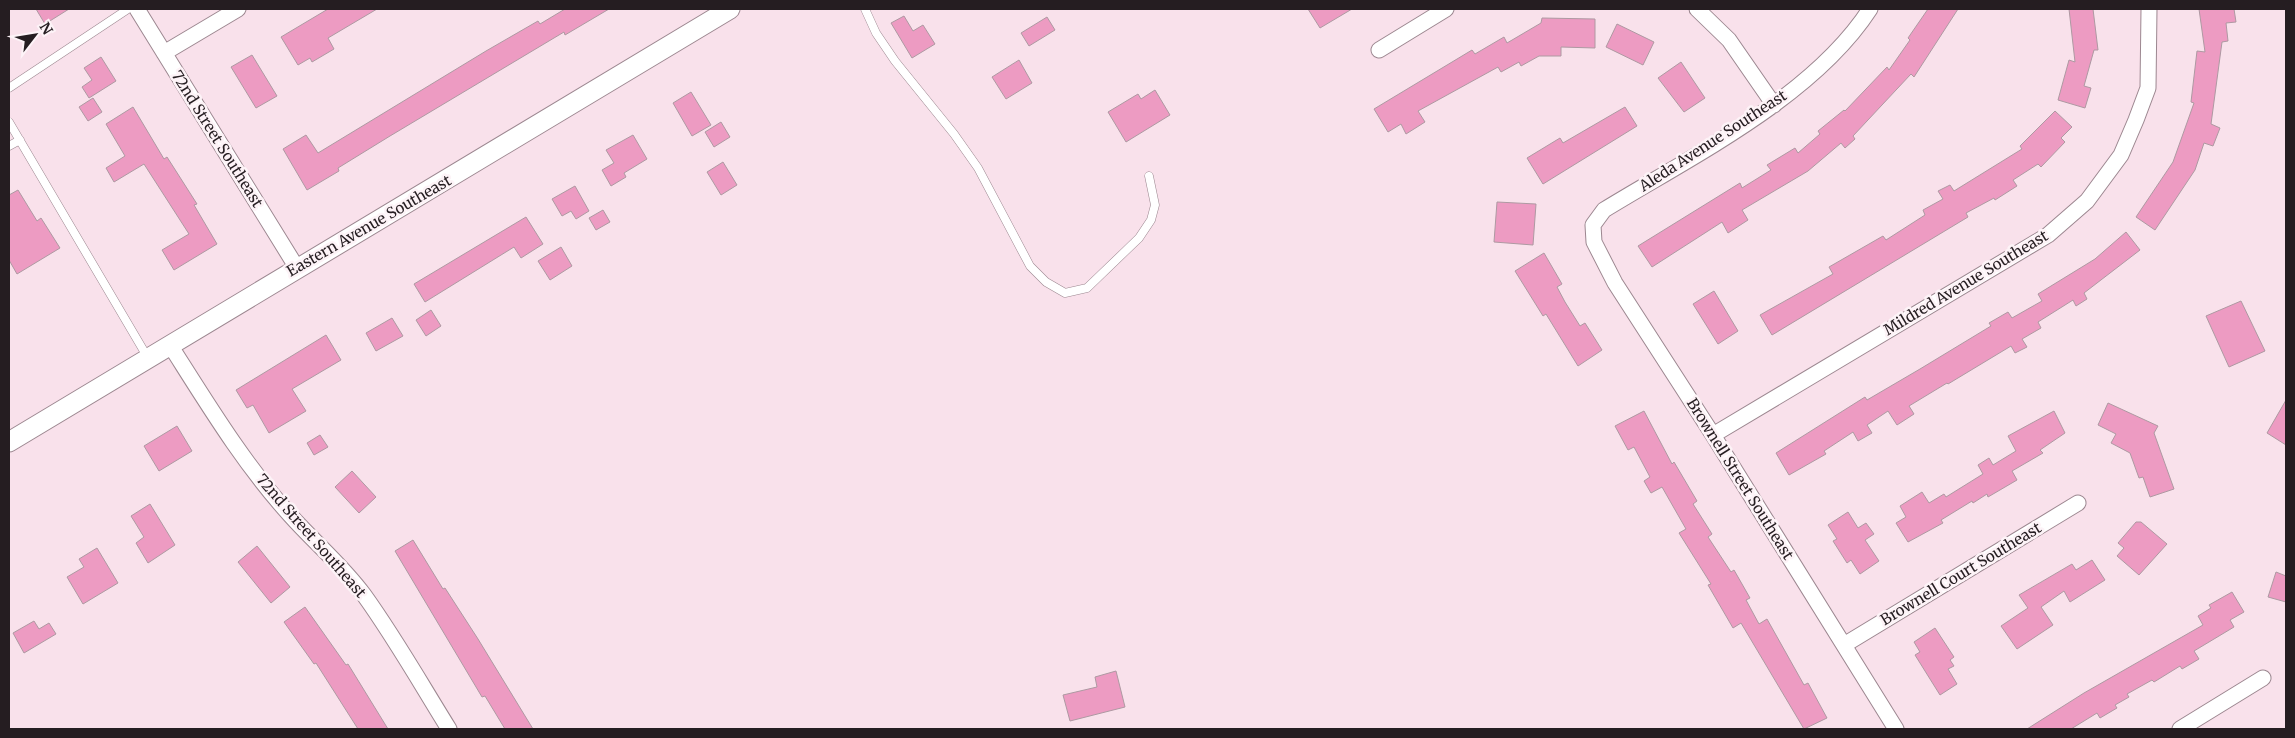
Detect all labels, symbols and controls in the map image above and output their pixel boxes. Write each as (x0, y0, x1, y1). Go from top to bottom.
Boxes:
north arrow (10, 10, 60, 60)
text: N (36, 19, 57, 38)
street label: 72nd Street Southeast (167, 67, 267, 211)
street label: Aleda Avenue Southeast (1634, 86, 1790, 196)
street label: Eastern Avenue Southeast (283, 170, 455, 281)
street label: Mildred Avenue Southeast (1880, 226, 2051, 339)
street label: Brownell Street Southeast (1683, 394, 1798, 563)
street label: 72nd Street Southeast (252, 470, 370, 602)
street label: Brownell Court Southeast (1877, 518, 2045, 629)

